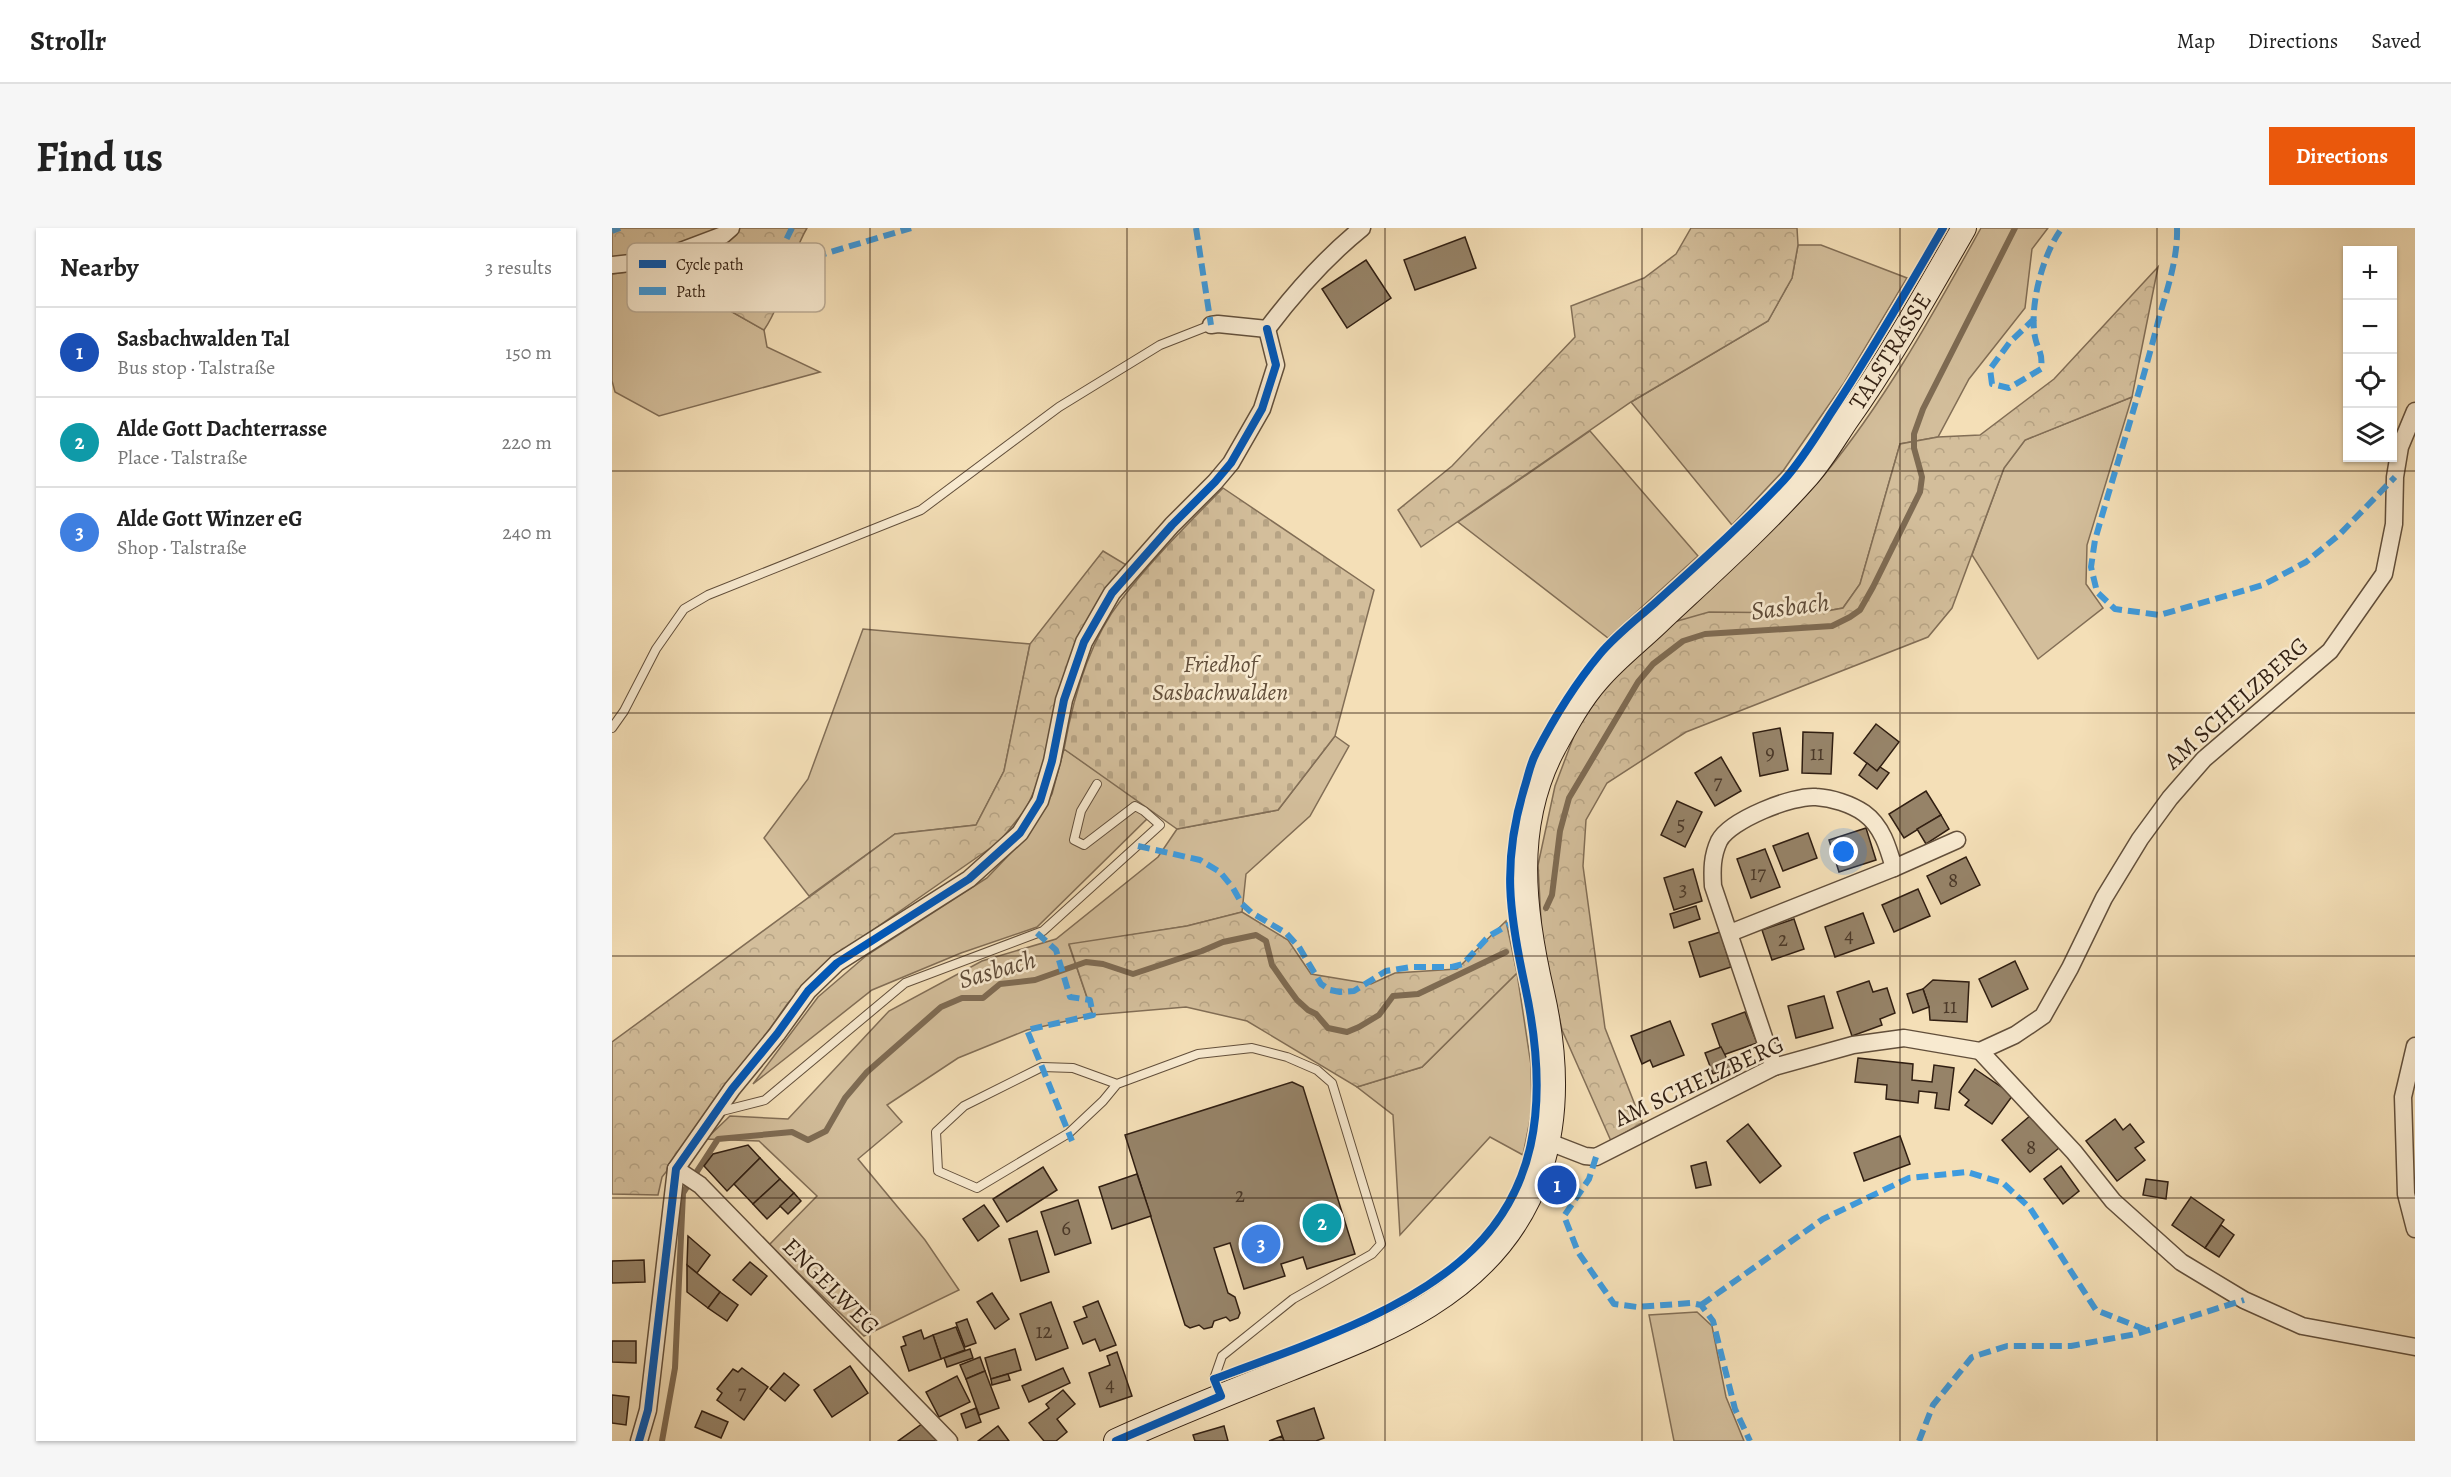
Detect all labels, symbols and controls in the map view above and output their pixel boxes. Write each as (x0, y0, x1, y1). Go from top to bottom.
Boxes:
text: Strollr (30, 22, 106, 60)
text: Map (2177, 27, 2215, 55)
text: Directions (2248, 27, 2338, 55)
text: Saved (2371, 27, 2421, 55)
button: Directions (2269, 127, 2415, 185)
text: Find us (36, 128, 163, 185)
legend (627, 243, 825, 312)
map controls (2343, 246, 2397, 462)
button: + (2343, 246, 2397, 300)
text: Nearby (60, 250, 139, 285)
text: 3 results (485, 254, 552, 281)
text: Cycle path (676, 254, 744, 276)
text: Path (676, 281, 706, 303)
street label: TALSTRASSE (1841, 286, 1939, 416)
button: − (2343, 300, 2397, 354)
text: Sasbachwalden Tal (117, 324, 290, 354)
text: 1 (76, 339, 83, 366)
text: 150 m (505, 339, 552, 366)
text: Bus stop · Talstraße (117, 354, 275, 381)
button: locate (2343, 354, 2397, 408)
button: layers (2343, 408, 2397, 462)
text: Alde Gott Dachterrasse (117, 414, 327, 444)
text: 2 (75, 429, 84, 456)
text: 220 m (502, 429, 552, 456)
text: Place · Talstraße (117, 444, 248, 471)
text: Alde Gott Winzer eG (117, 504, 303, 534)
text: 3 (75, 519, 84, 546)
text: 240 m (502, 519, 552, 546)
text: Shop · Talstraße (117, 534, 247, 561)
water label: Sasbach (1749, 584, 1831, 629)
street label: AM SCHELZBERG (2156, 630, 2315, 777)
park label: Friedhof Sasbachwalden (1152, 648, 1288, 708)
house number: 9 (1765, 738, 1775, 766)
house number: 11 (1810, 739, 1824, 767)
house number: 7 (1714, 768, 1723, 796)
house number: 5 (1676, 810, 1686, 838)
your location (1829, 837, 1858, 866)
house number: 17 (1750, 859, 1766, 887)
house number: 8 (1948, 866, 1958, 894)
house number: 3 (1679, 875, 1687, 903)
house number: 4 (1844, 921, 1854, 949)
house number: 2 (1778, 925, 1788, 953)
water label: Sasbach (954, 942, 1040, 997)
house number: 11 (1943, 992, 1957, 1020)
street label: AM SCHELZBERG (1608, 1028, 1789, 1135)
house number: 8 (2026, 1133, 2036, 1161)
pin: 1 (1538, 1162, 1576, 1208)
house number: 2 (1235, 1181, 1245, 1209)
pin: 2 (1302, 1200, 1342, 1246)
house number: 6 (1061, 1214, 1071, 1242)
pin: 3 (1242, 1222, 1280, 1266)
street label: ENGELWEG (776, 1231, 886, 1341)
house number: 12 (1035, 1317, 1053, 1345)
house number: 4 (1105, 1370, 1115, 1398)
house number: 7 (738, 1378, 747, 1406)

